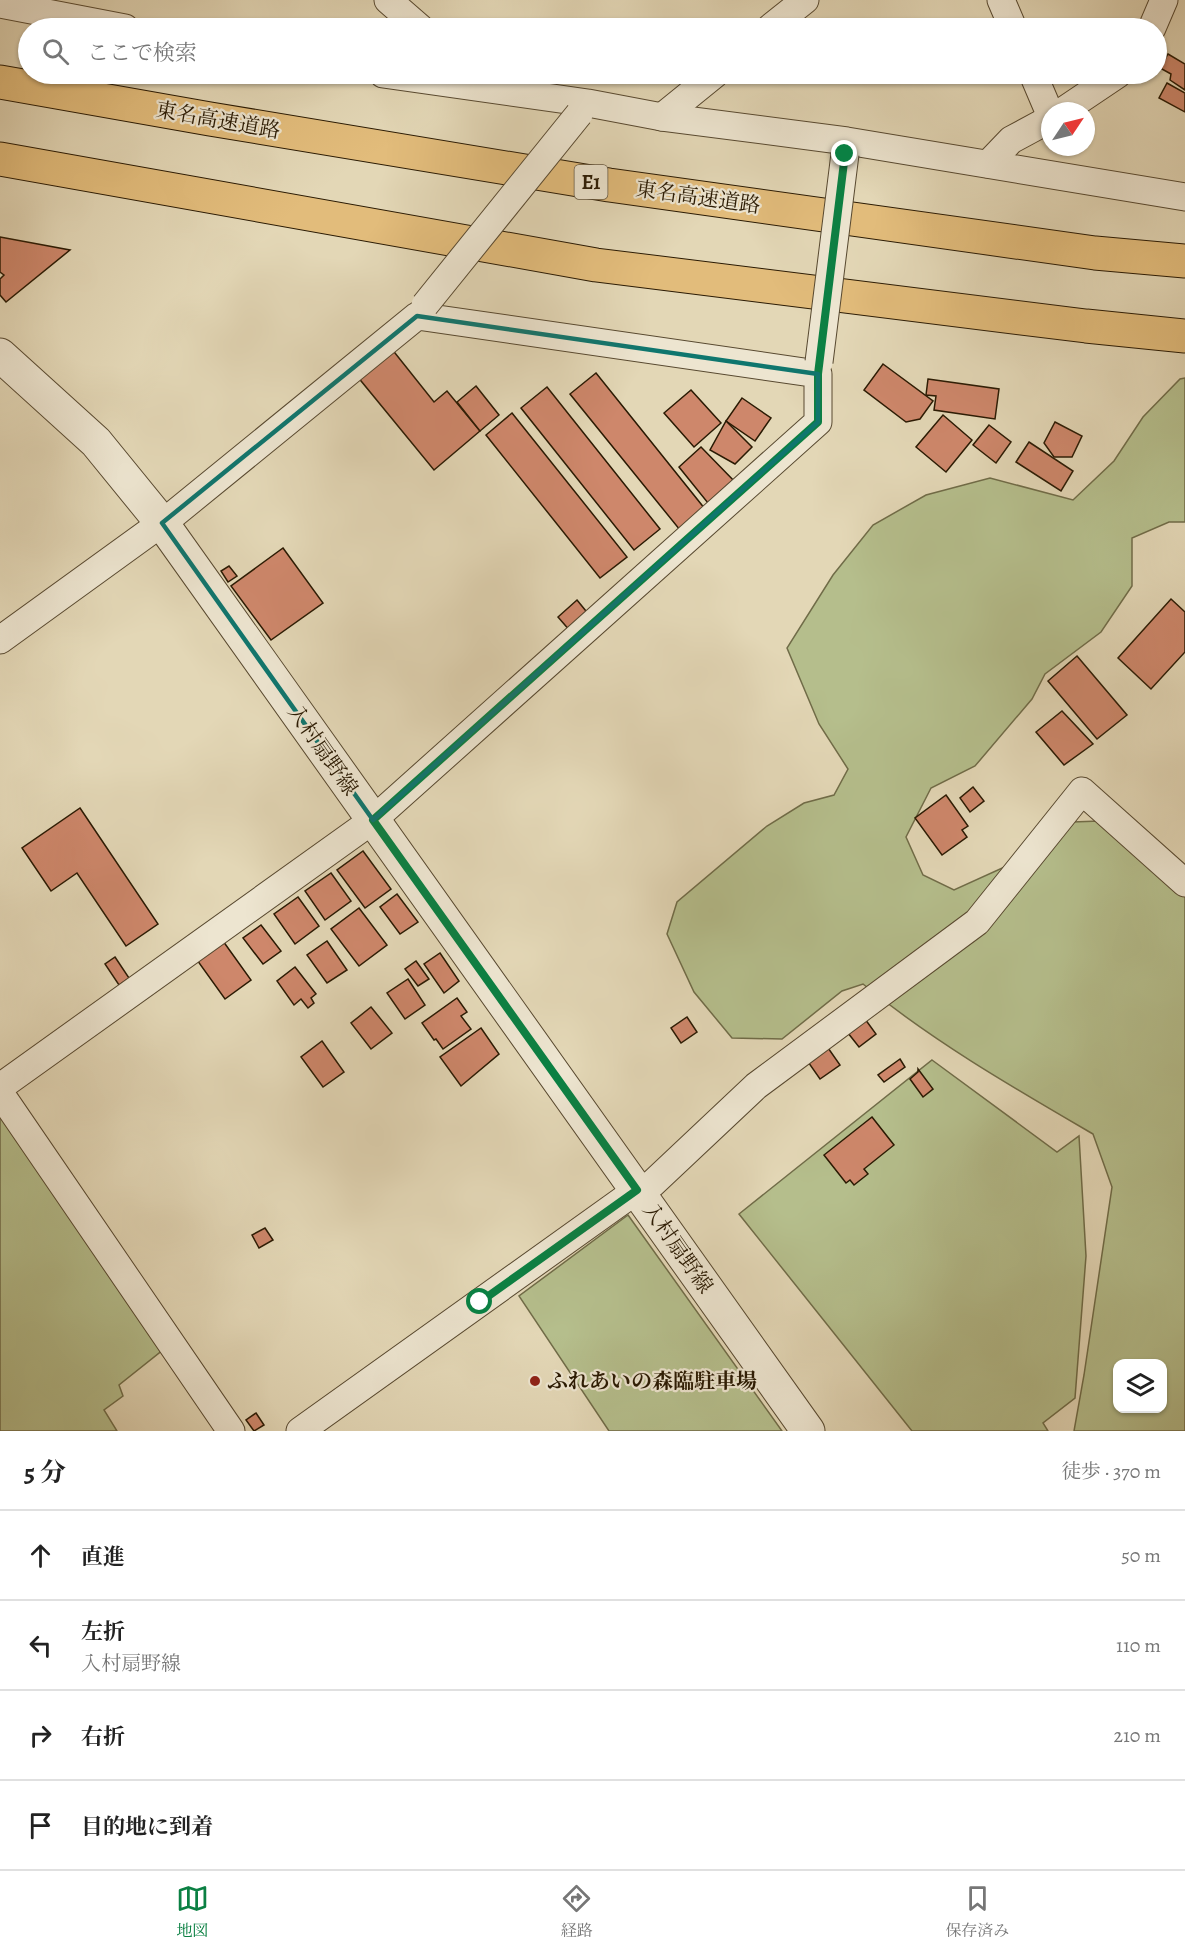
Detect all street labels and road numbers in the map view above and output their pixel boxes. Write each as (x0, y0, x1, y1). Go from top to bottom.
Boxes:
street label: 東名高速道路 (154, 95, 282, 145)
road number: E1 (574, 165, 608, 199)
street label: 東名高速道路 (634, 174, 762, 220)
street label: 入村扇野線 (281, 699, 365, 801)
street label: 入村扇野線 (636, 1197, 720, 1299)

